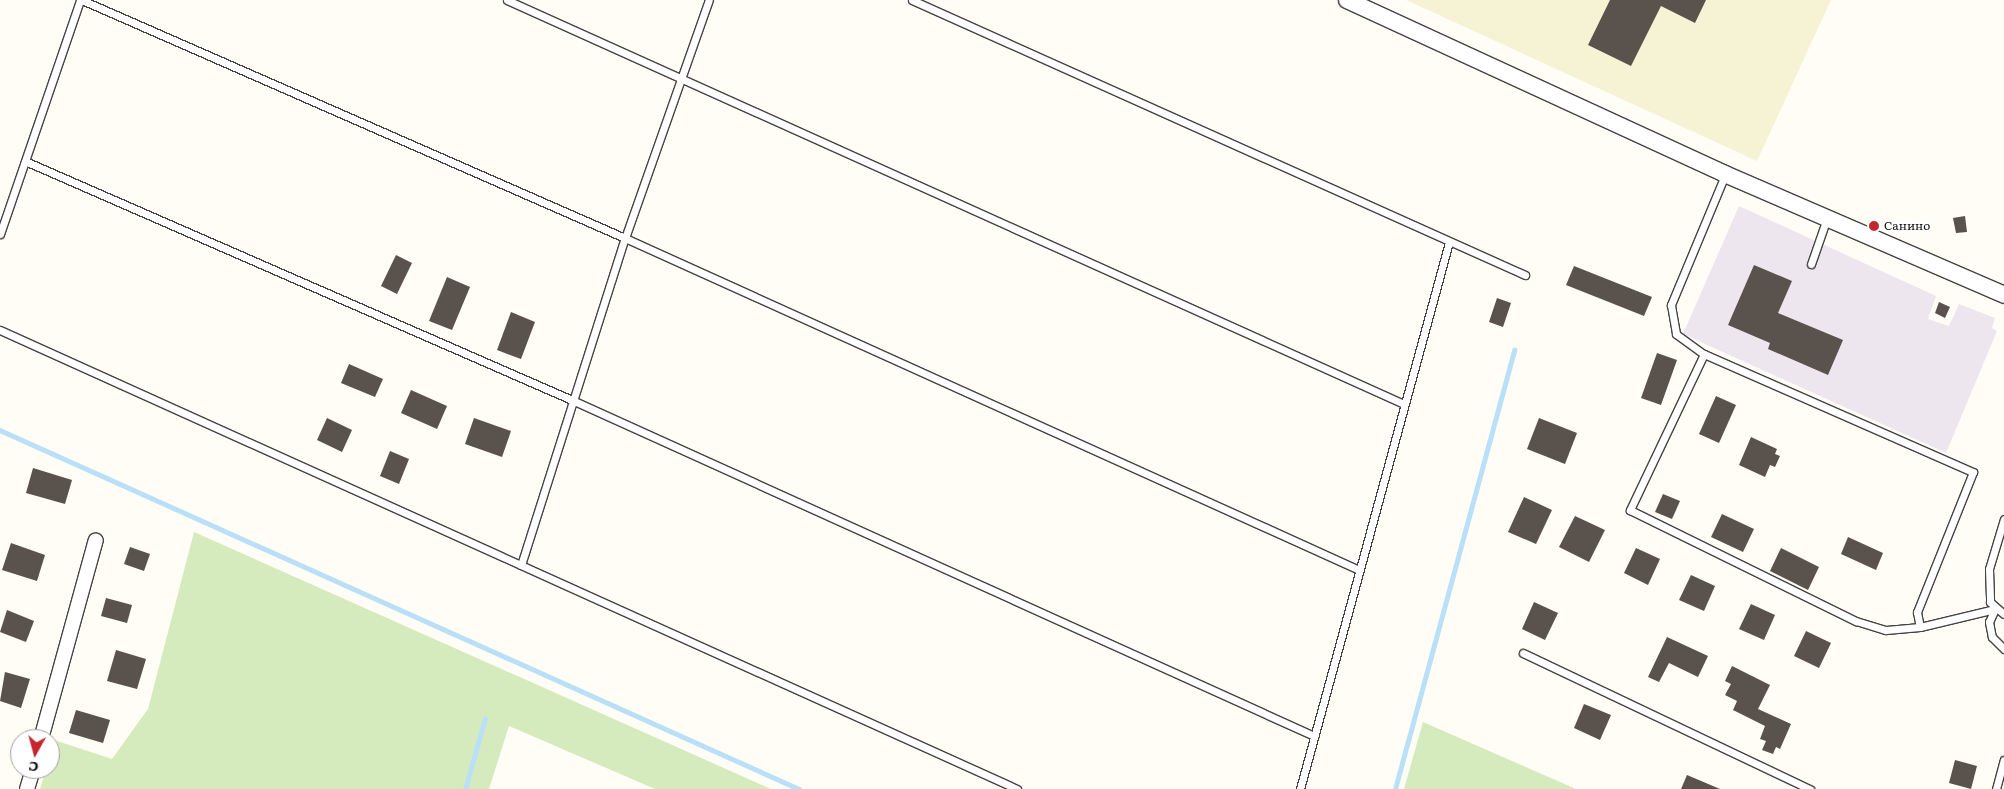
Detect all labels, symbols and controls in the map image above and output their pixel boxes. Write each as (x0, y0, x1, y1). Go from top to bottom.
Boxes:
place label: Санино (1884, 219, 1930, 233)
marker: Санино (1868, 220, 1880, 232)
north arrow (10, 729, 60, 779)
text: С (27, 757, 39, 778)

